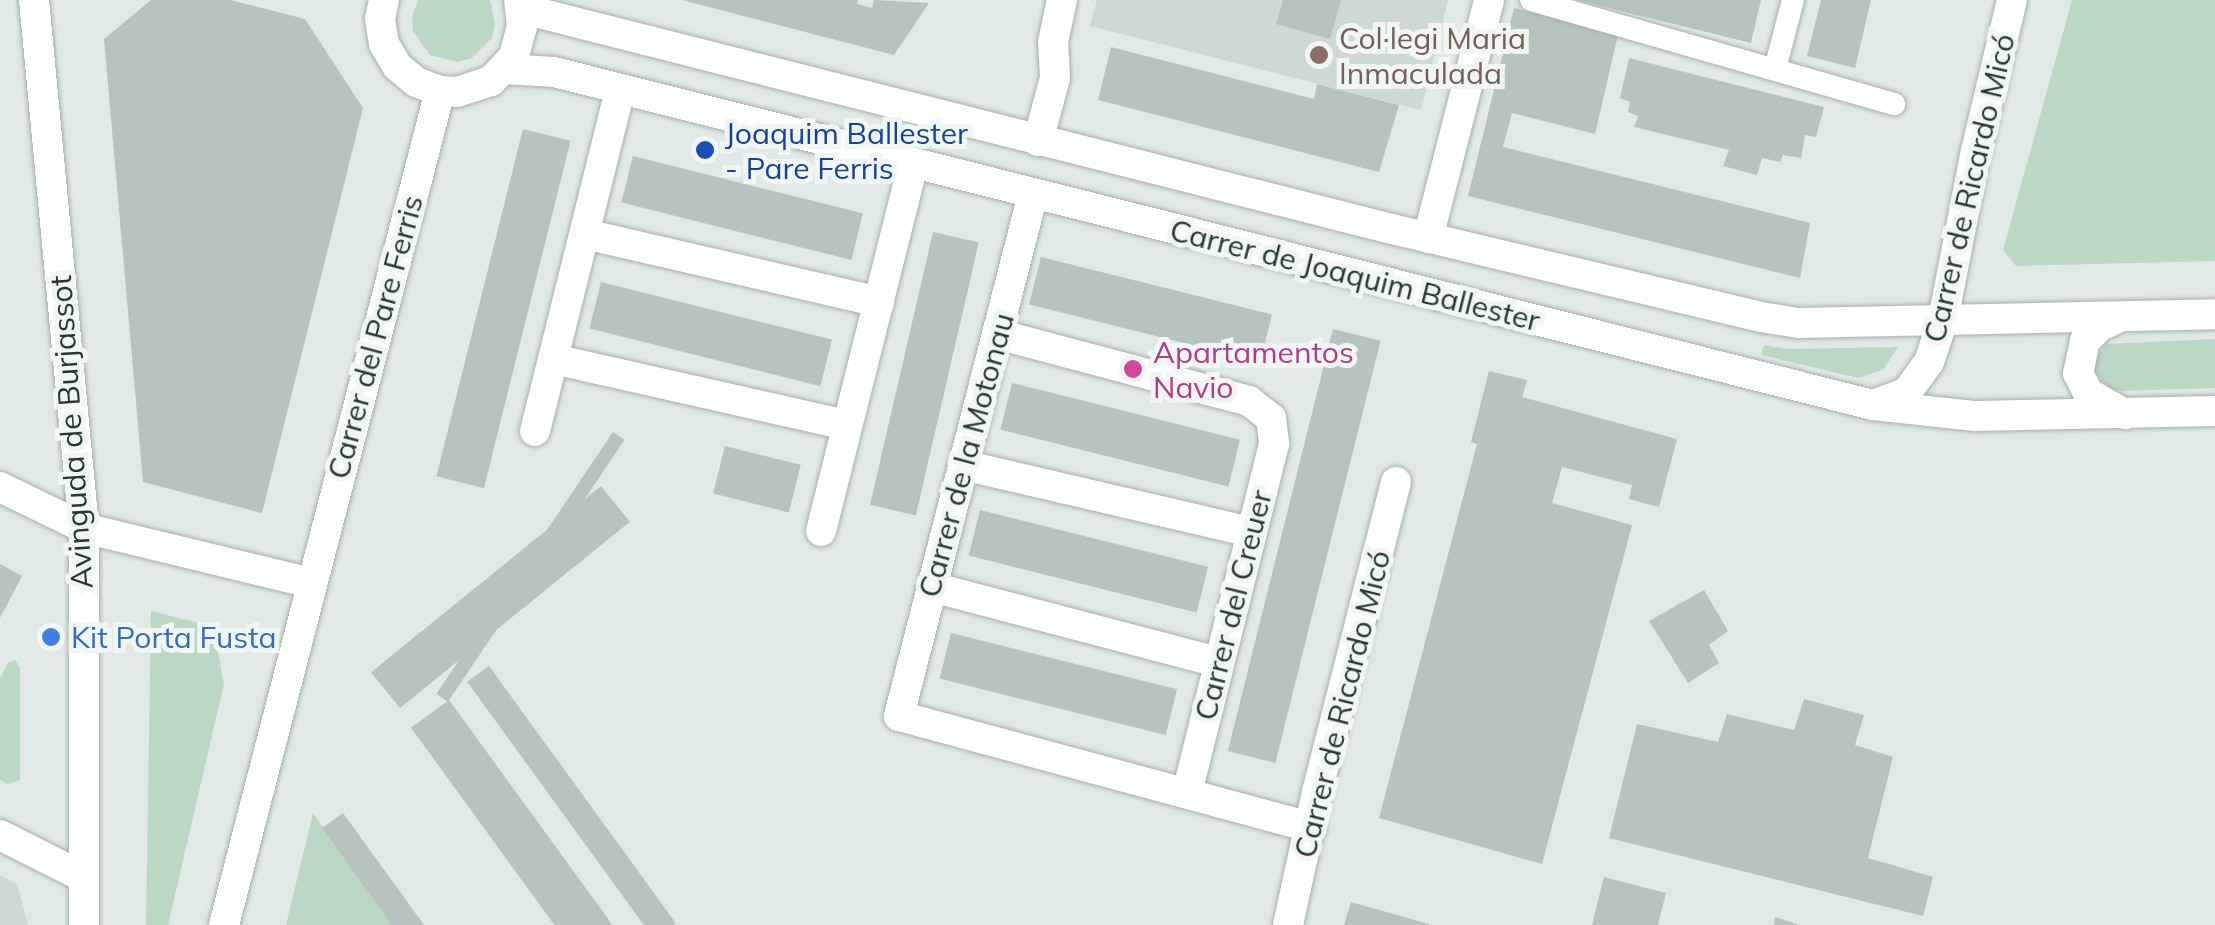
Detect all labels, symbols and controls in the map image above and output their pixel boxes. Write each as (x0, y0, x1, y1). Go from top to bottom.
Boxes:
place label: Col·legi Maria Inmaculada (1339, 20, 1526, 90)
street label: Carrer de Ricardo Micó (1916, 30, 2022, 346)
marker: Col·legi Maria Inmaculada (1308, 44, 1330, 66)
place label: Joaquim Ballester - Pare Ferris (725, 115, 968, 186)
marker: Joaquim Ballester - Pare Ferris (694, 139, 716, 161)
street label: Carrer del Pare Ferris (320, 191, 430, 483)
street label: Carrer de Joaquim Ballester (1166, 212, 1544, 338)
street label: Avinguda de Burjassot (42, 274, 100, 590)
street label: Carrer de la Motonau (911, 309, 1021, 601)
place label: Apartamentos Navio (1153, 334, 1354, 404)
marker: Apartamentos Navio (1122, 358, 1144, 380)
street label: Carrer del Creuer (1187, 486, 1279, 724)
street label: Carrer de Ricardo Micó (1286, 547, 1398, 861)
place label: Kit Porta Fusta (71, 619, 277, 655)
marker: Kit Porta Fusta (40, 626, 62, 648)

